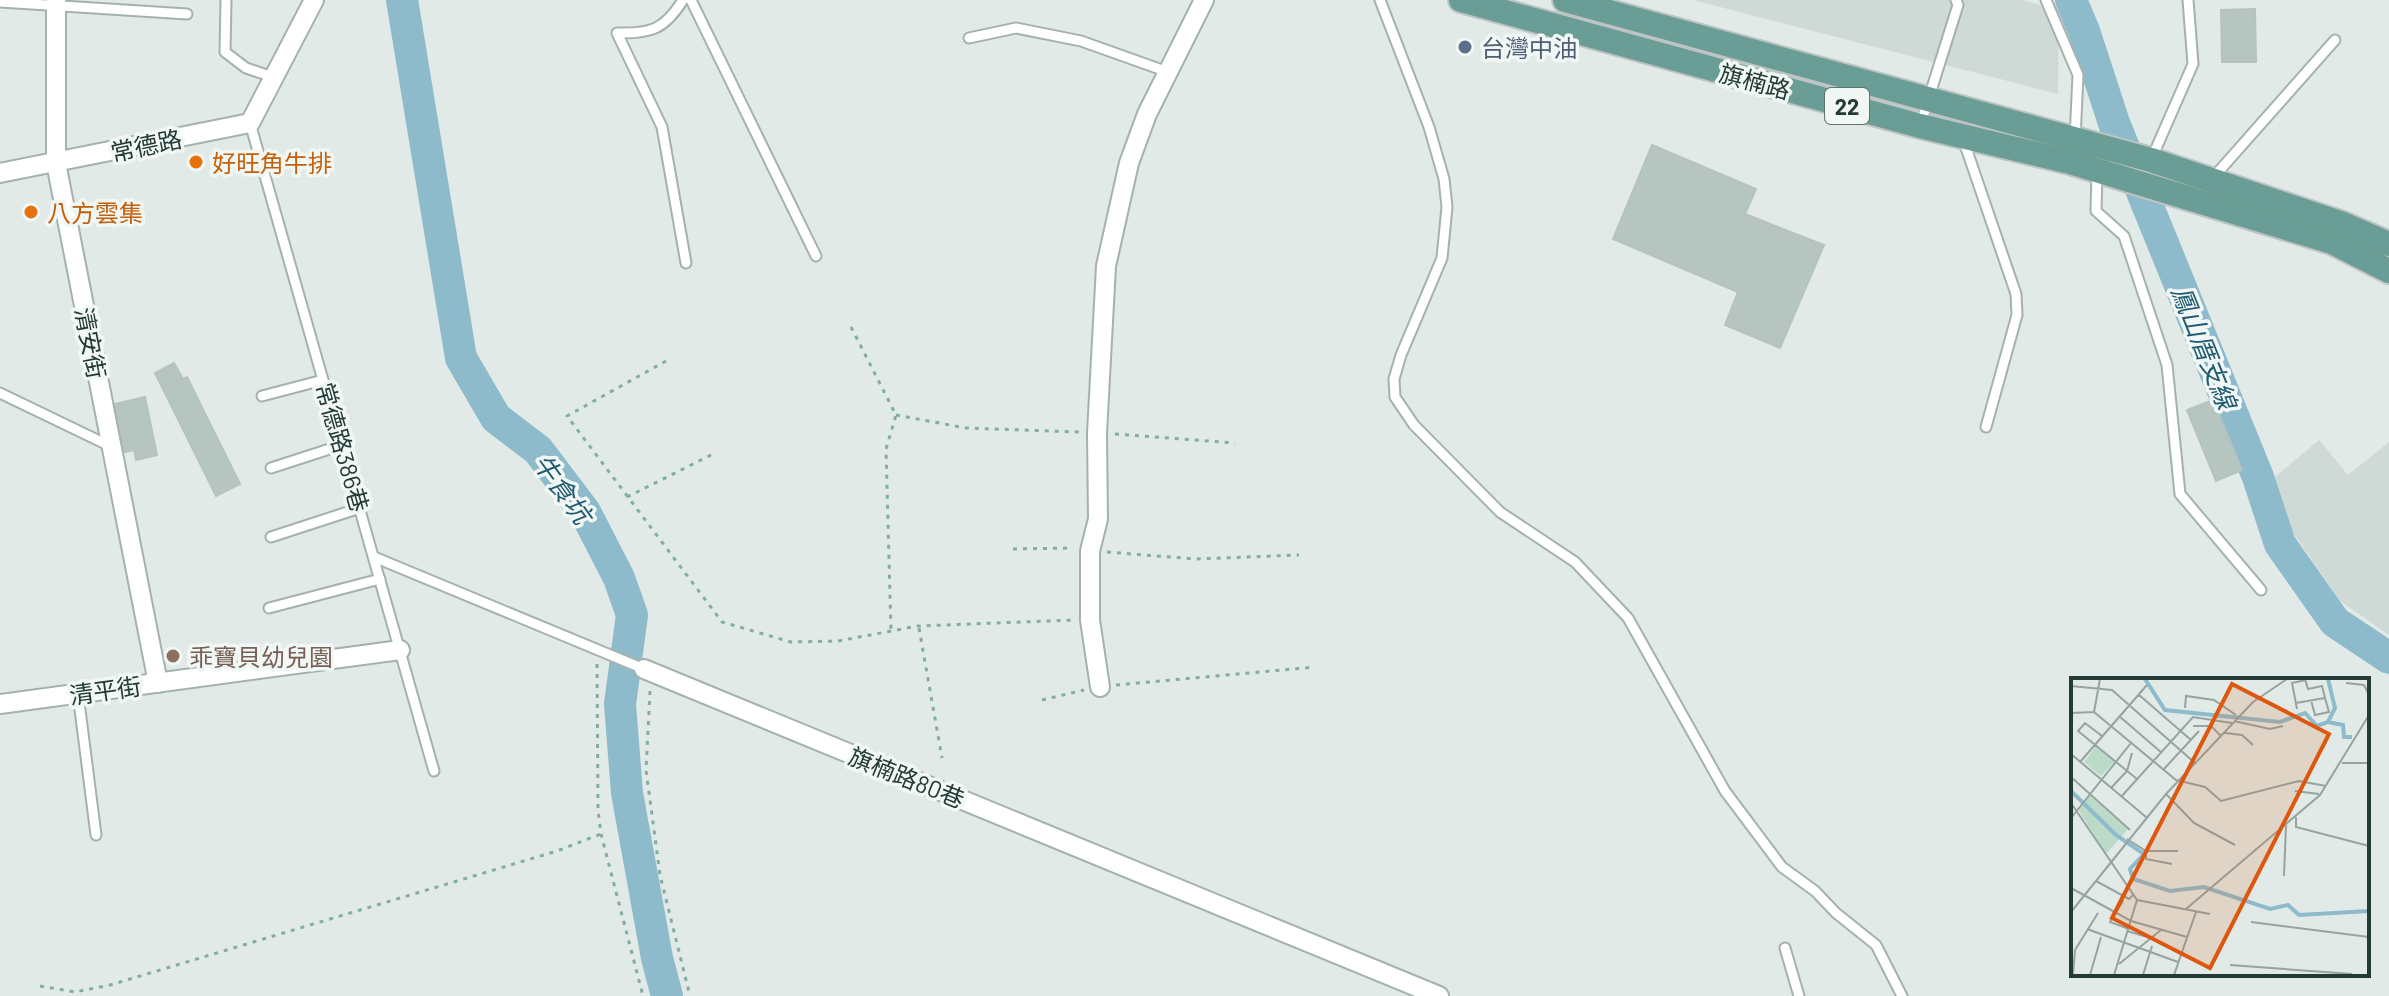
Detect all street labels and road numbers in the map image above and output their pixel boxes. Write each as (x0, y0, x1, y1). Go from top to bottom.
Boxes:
street label: 旗楠路 (1716, 58, 1794, 104)
road number: 22 (1825, 88, 1869, 124)
street label: 常德路 (108, 123, 184, 167)
street label: 清安街 (70, 305, 112, 381)
street label: 常德路386巷 (311, 379, 375, 515)
street label: 清平街 (67, 671, 143, 709)
street label: 旗楠路80巷 (845, 741, 969, 813)

